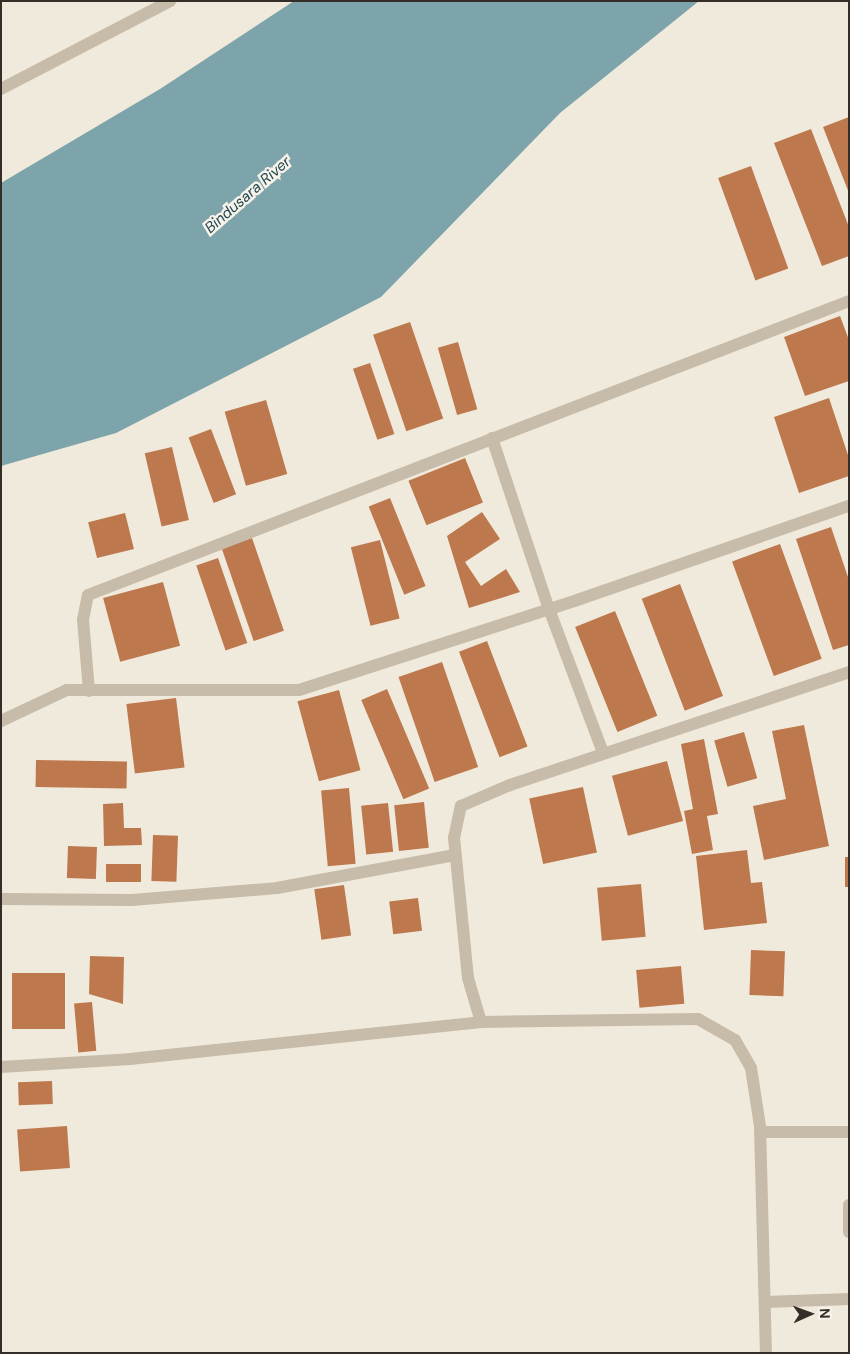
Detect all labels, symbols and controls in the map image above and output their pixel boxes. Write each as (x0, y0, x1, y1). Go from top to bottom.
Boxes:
water label: Bindusara River (201, 153, 295, 237)
north arrow (785, 1289, 835, 1339)
text: N (816, 1308, 834, 1319)

